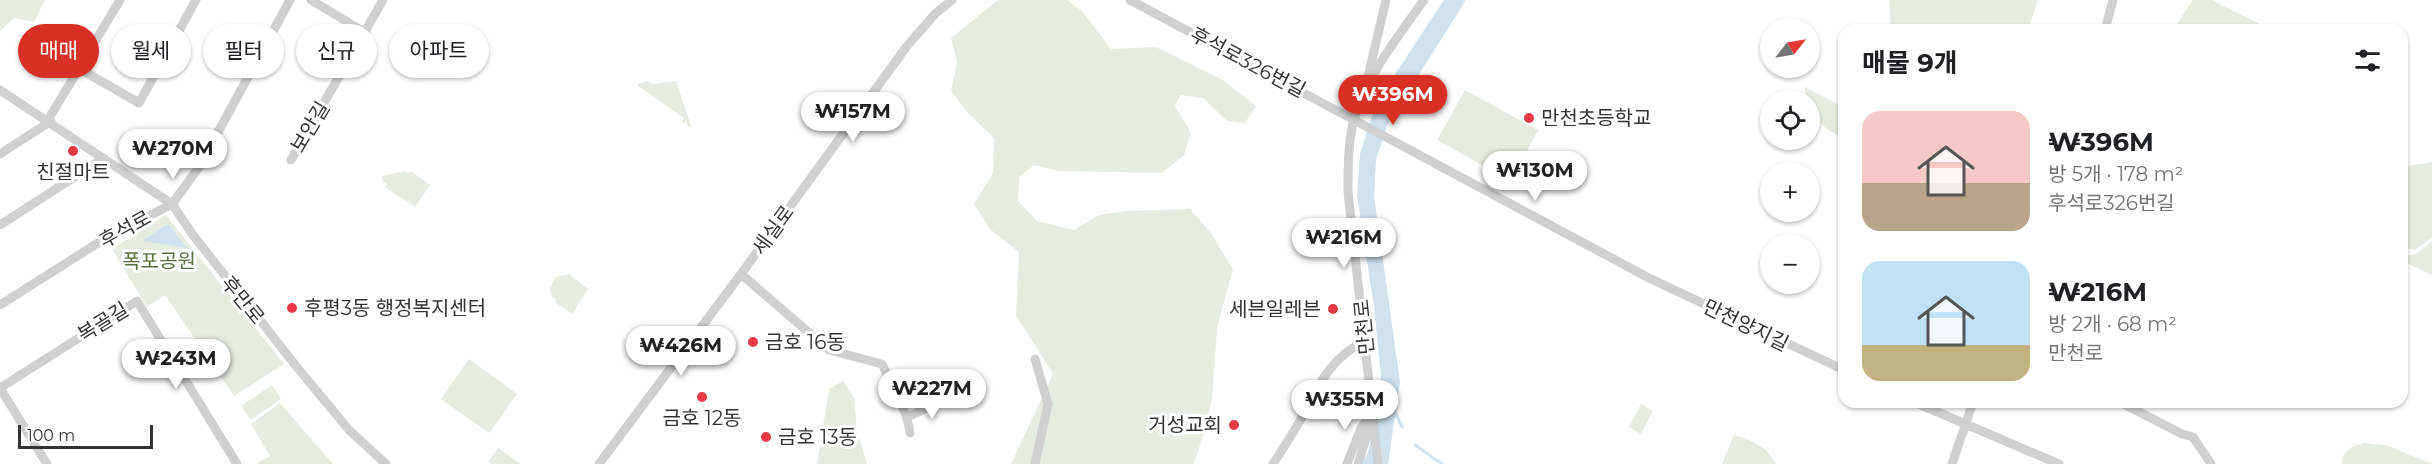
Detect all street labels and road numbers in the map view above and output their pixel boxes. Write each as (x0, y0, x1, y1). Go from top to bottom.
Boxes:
street label: 후석로326번길 (1186, 22, 1310, 102)
street label: 보안길 (285, 97, 335, 157)
street label: 세실로 (747, 201, 799, 259)
street label: 후석로 (95, 205, 155, 253)
street label: 후만로 (216, 271, 270, 329)
street label: 만천양지길 (1699, 294, 1793, 356)
street label: 복골길 (73, 297, 133, 347)
street label: 만천로 (1349, 298, 1379, 356)

